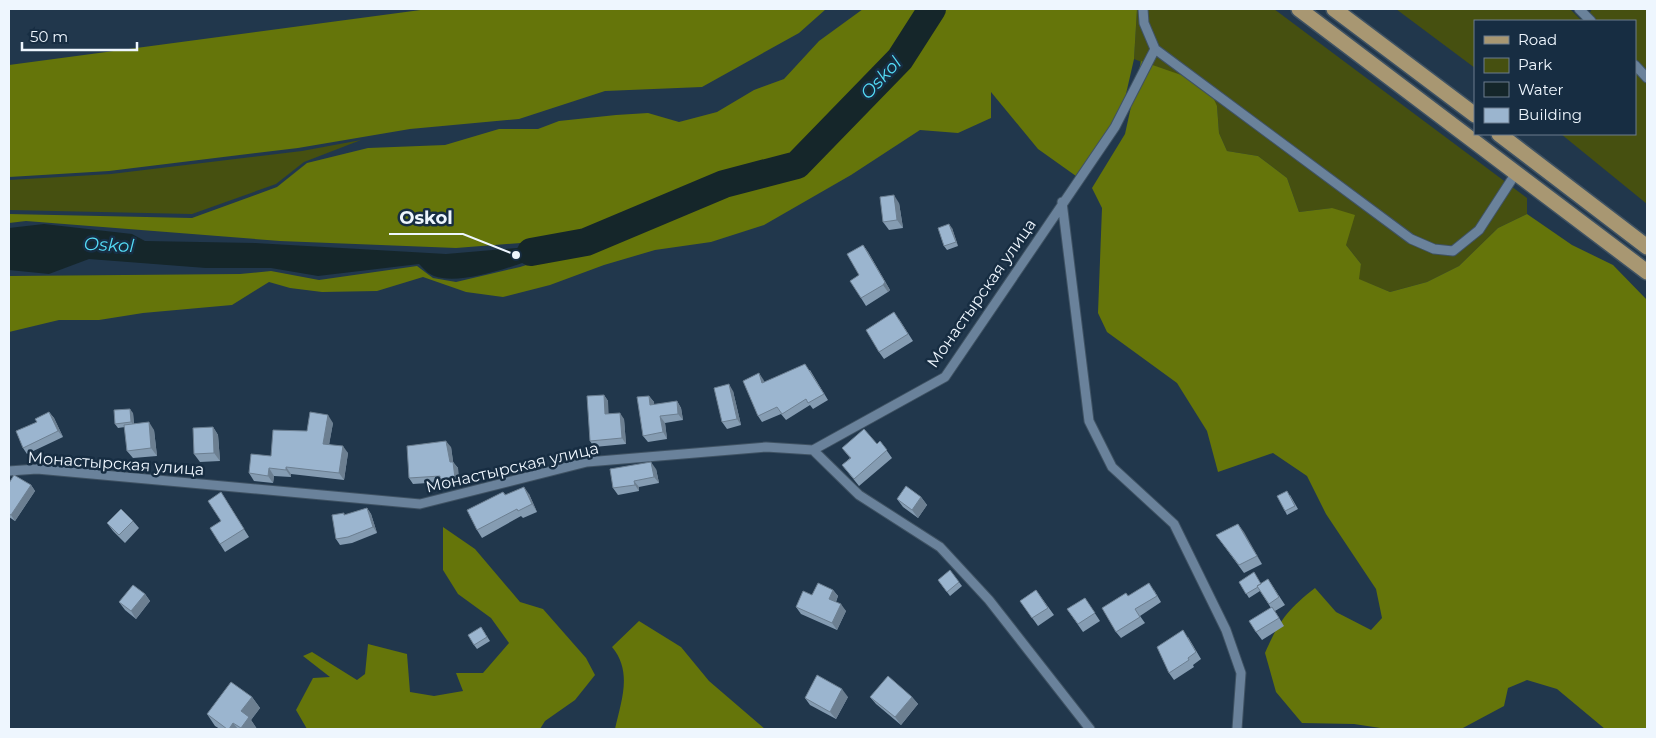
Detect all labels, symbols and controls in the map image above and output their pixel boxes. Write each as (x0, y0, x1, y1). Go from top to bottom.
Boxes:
scale bar (22, 20, 138, 52)
legend (1474, 20, 1636, 135)
text: 50 m (30, 27, 68, 46)
text: Road (1518, 30, 1557, 49)
water label: Oskol (856, 52, 906, 104)
text: Park (1518, 55, 1552, 74)
text: Water (1518, 80, 1564, 99)
text: Building (1518, 105, 1582, 124)
callout: Oskol (389, 201, 463, 234)
text: Oskol (399, 207, 453, 229)
street label: Монастырская улица (923, 215, 1040, 371)
water label: Oskol (83, 233, 135, 257)
street label: Монастырская улица (424, 438, 600, 497)
street label: Монастырская улица (27, 448, 205, 479)

